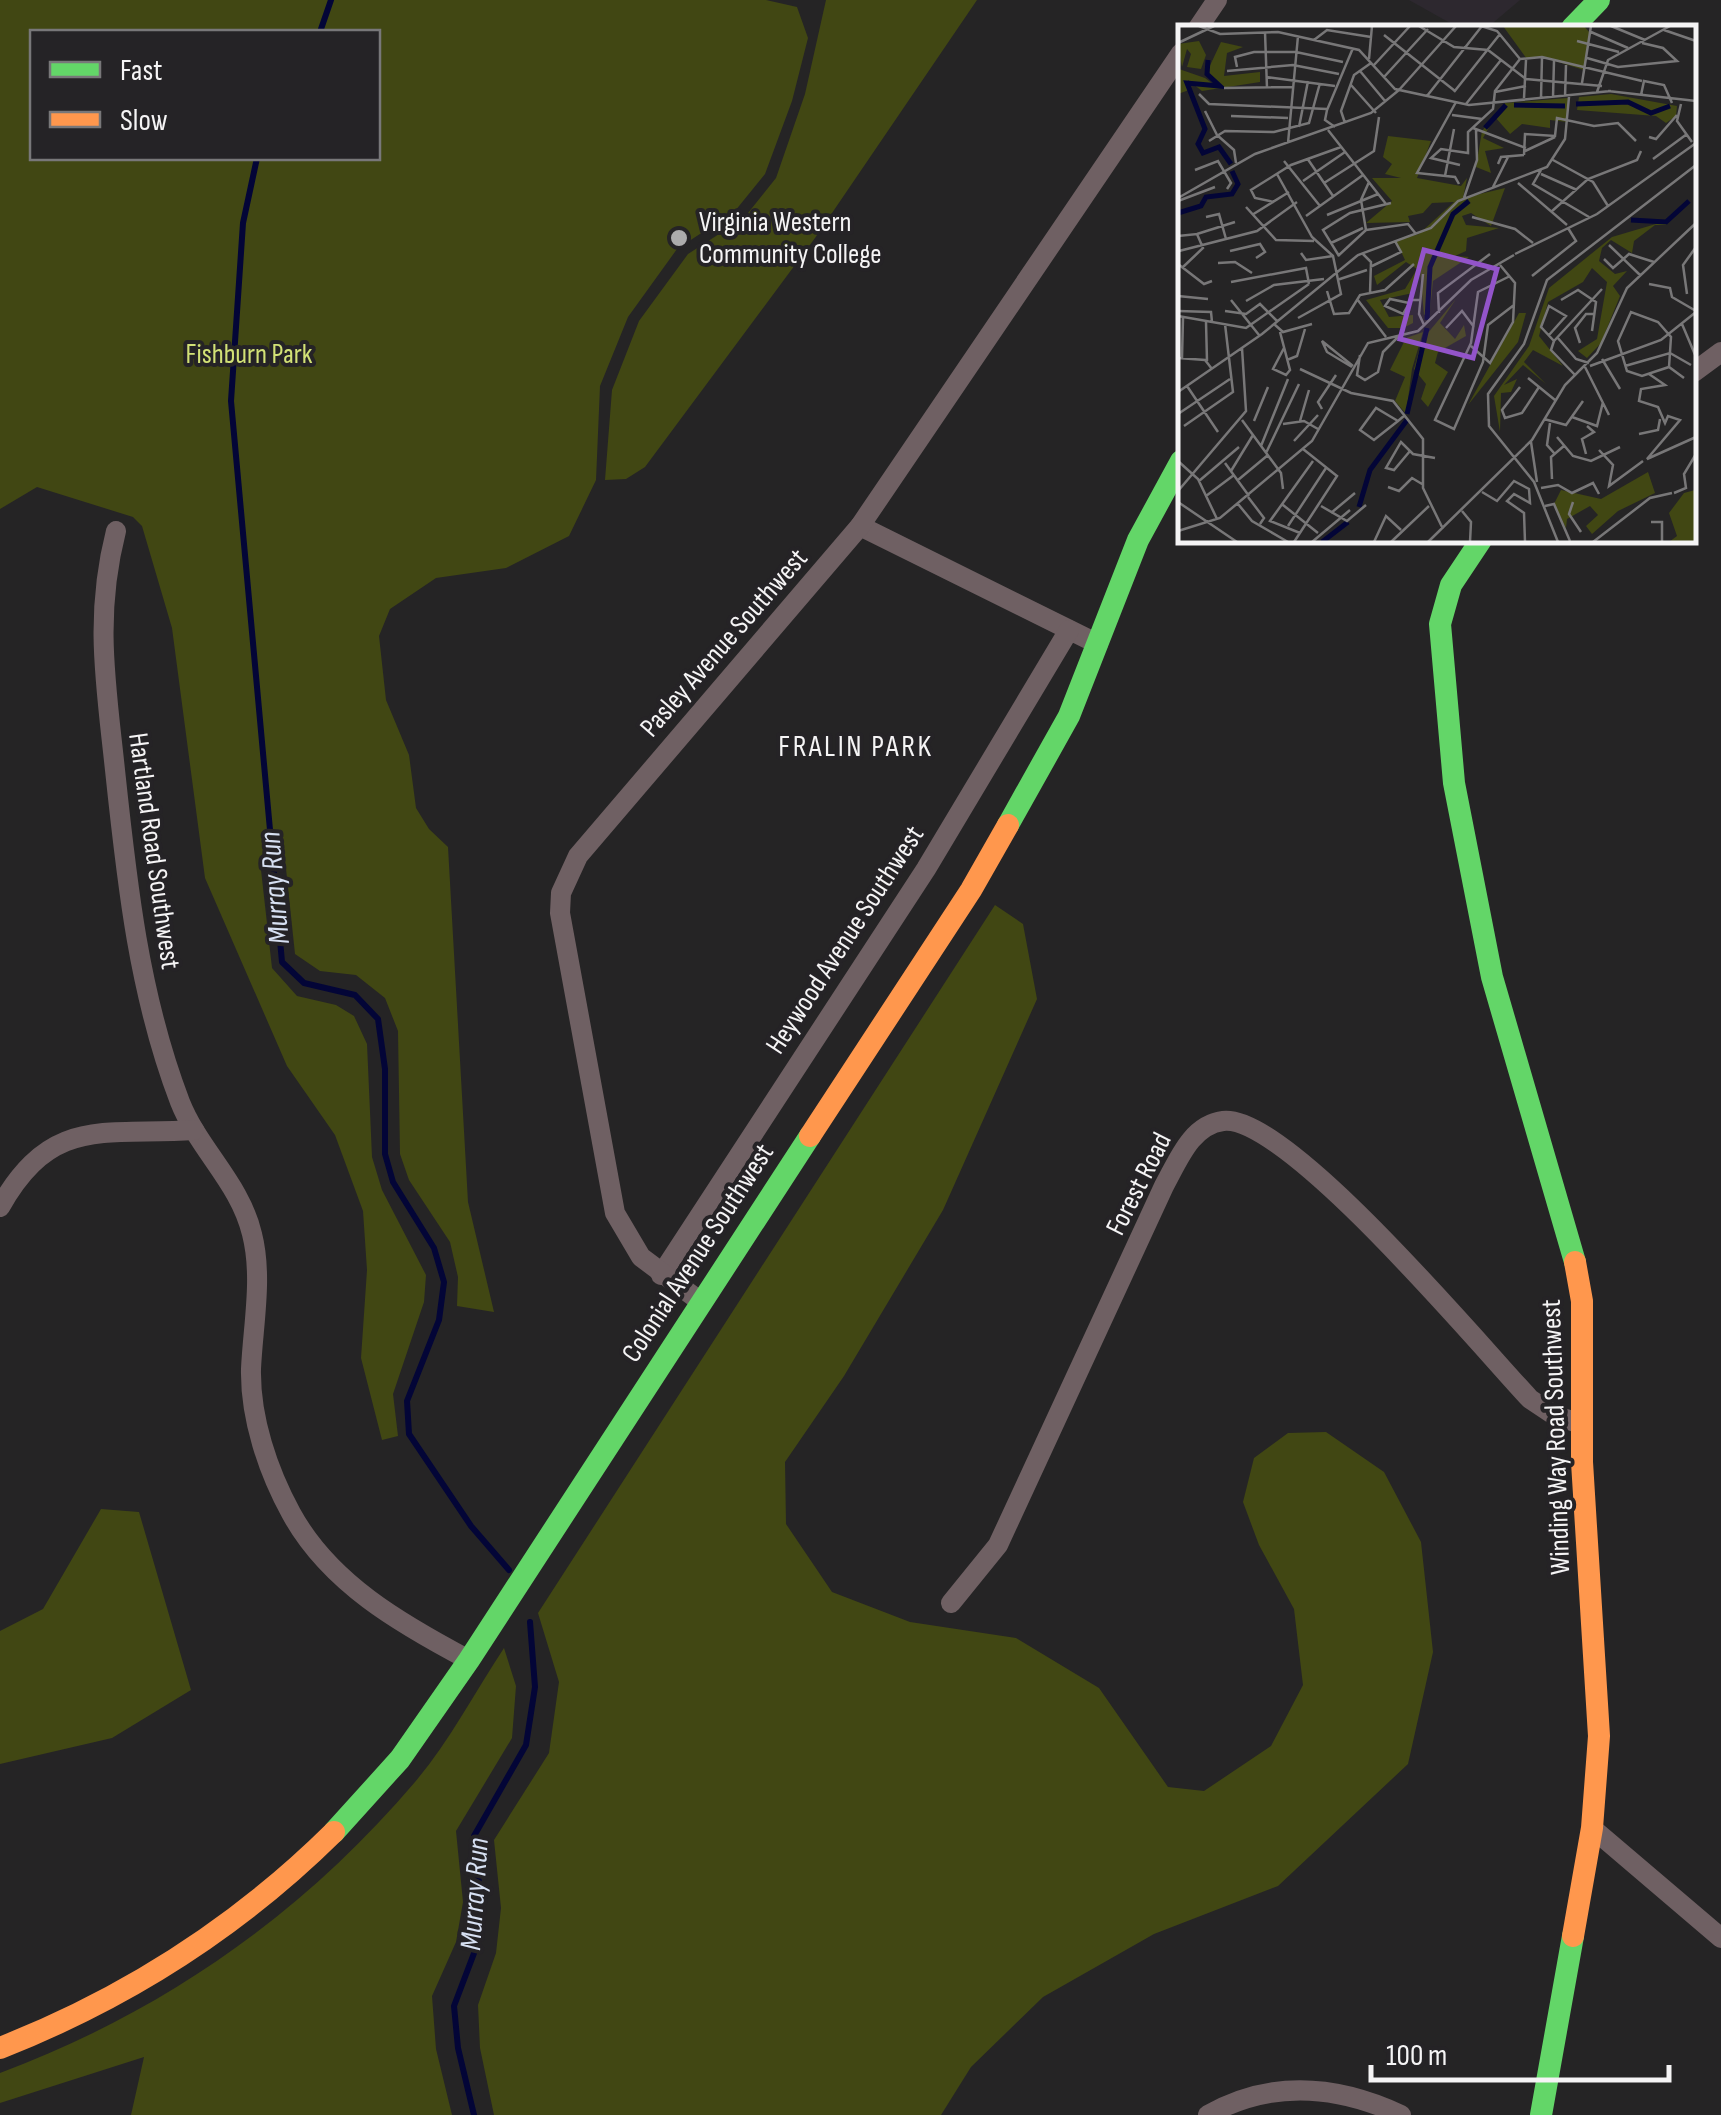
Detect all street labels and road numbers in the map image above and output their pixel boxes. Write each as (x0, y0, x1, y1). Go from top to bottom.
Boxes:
street label: Pasley Avenue Southwest (633, 542, 815, 744)
street label: Hartland Road Southwest (121, 731, 187, 971)
street label: Heywood Avenue Southwest (759, 820, 931, 1060)
street label: Forest Road (1099, 1127, 1179, 1241)
street label: Colonial Avenue Southwest (615, 1138, 781, 1368)
street label: Winding Way Road Southwest (1535, 1299, 1577, 1575)

